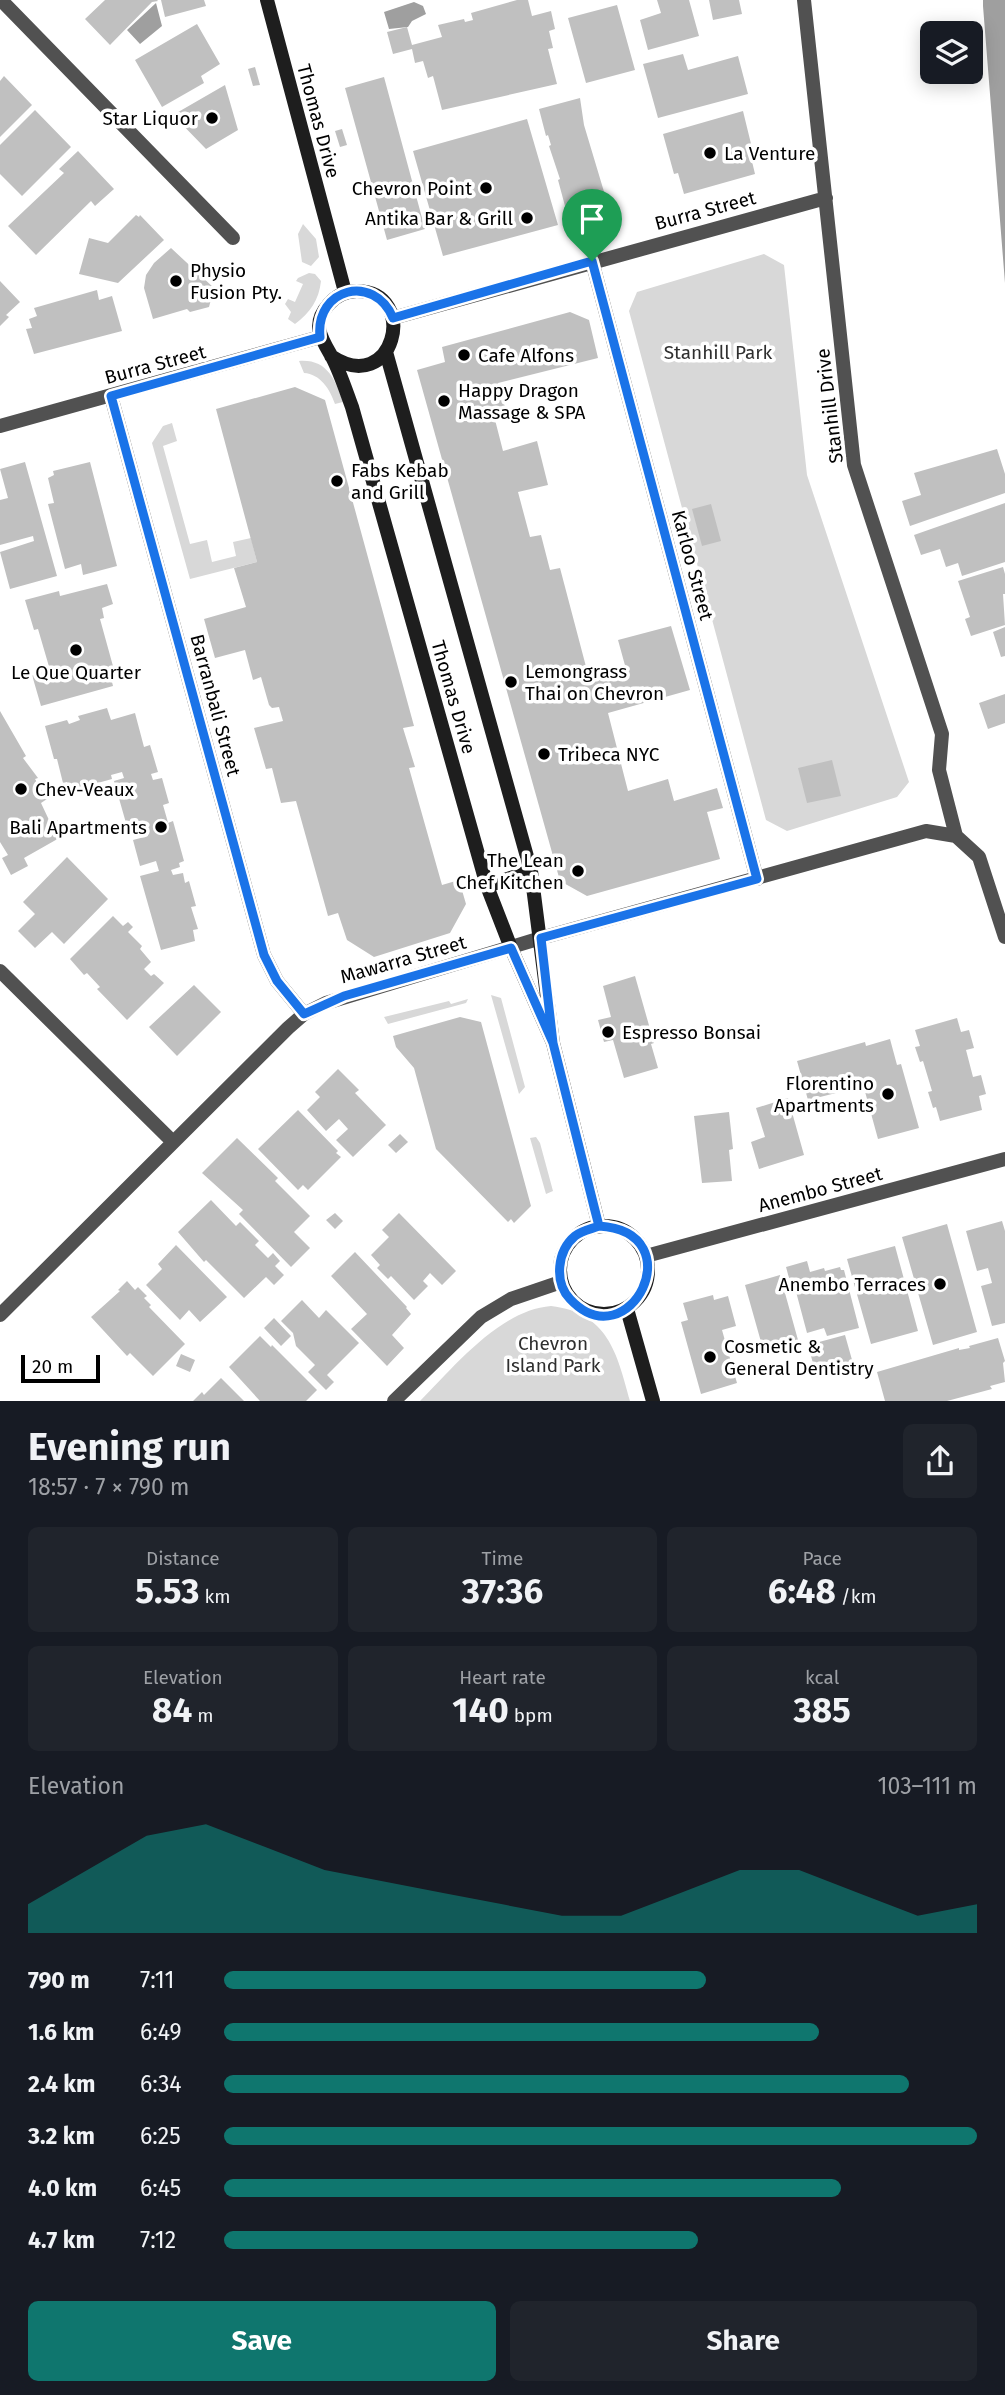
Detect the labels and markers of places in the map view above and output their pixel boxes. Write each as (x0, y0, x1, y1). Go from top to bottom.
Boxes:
place label: Star Liquor (103, 107, 199, 130)
marker: Star Liquor (204, 110, 220, 126)
place label: La Venture (724, 142, 815, 165)
marker: La Venture (702, 145, 718, 161)
place label: Chevron Point (352, 177, 472, 200)
marker: Chevron Point (478, 180, 494, 196)
pin (562, 189, 622, 261)
place label: Antika Bar & Grill (365, 207, 513, 230)
marker: Antika Bar & Grill (519, 210, 535, 226)
place label: Physio Fusion Pty. (190, 259, 282, 304)
marker: Physio Fusion Pty. (168, 273, 184, 289)
place label: Cafe Alfons (478, 344, 574, 367)
marker: Cafe Alfons (456, 347, 472, 363)
place label: Happy Dragon Massage & SPA (458, 379, 586, 424)
marker: Happy Dragon Massage & SPA (436, 393, 452, 409)
place label: Fabs Kebab and Grill (351, 459, 449, 504)
marker: Fabs Kebab and Grill (329, 473, 345, 489)
marker: Le Que Quarter (68, 642, 84, 658)
place label: Lemongrass Thai on Chevron (525, 660, 664, 705)
place label: Le Que Quarter (11, 661, 142, 684)
marker: Lemongrass Thai on Chevron (503, 674, 519, 690)
place label: Tribeca NYC (558, 743, 660, 766)
marker: Tribeca NYC (536, 746, 552, 762)
place label: Chev-Veaux (35, 778, 135, 801)
marker: Chev-Veaux (13, 781, 29, 797)
place label: Bali Apartments (9, 816, 147, 839)
marker: Bali Apartments (153, 819, 169, 835)
place label: The Lean Chef Kitchen (456, 849, 564, 894)
marker: The Lean Chef Kitchen (570, 863, 586, 879)
place label: Espresso Bonsai (622, 1021, 761, 1044)
marker: Espresso Bonsai (600, 1024, 616, 1040)
place label: Florentino Apartments (774, 1072, 874, 1117)
marker: Florentino Apartments (880, 1086, 896, 1102)
place label: Anembo Terraces (779, 1273, 926, 1296)
marker: Anembo Terraces (932, 1276, 948, 1292)
place label: Cosmetic & General Dentistry (724, 1335, 874, 1380)
marker: Cosmetic & General Dentistry (702, 1349, 718, 1365)

